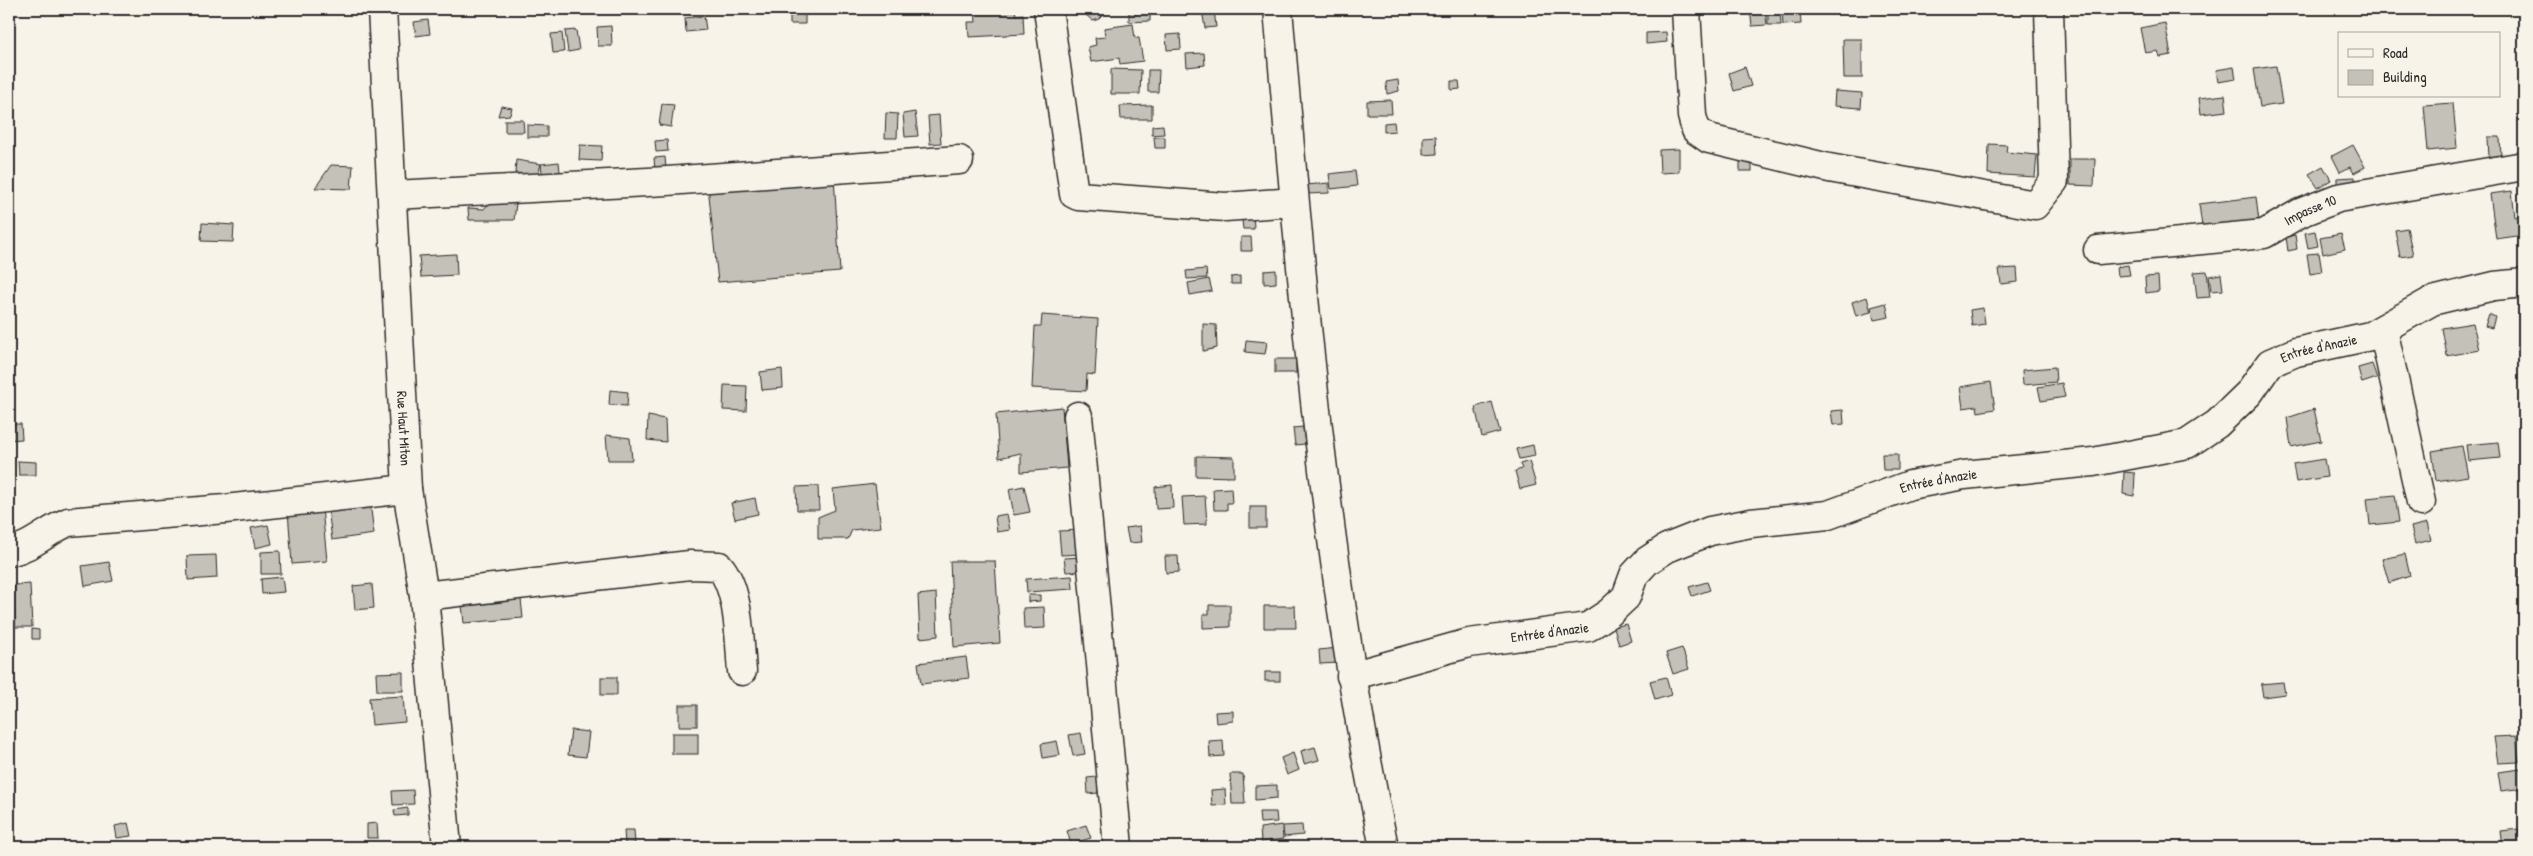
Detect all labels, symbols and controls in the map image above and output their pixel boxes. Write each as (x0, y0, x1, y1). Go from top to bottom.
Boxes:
legend (2338, 32, 2500, 98)
text: Road (2383, 42, 2408, 63)
text: Building (2383, 66, 2427, 87)
street label: Impasse 10 (2280, 190, 2339, 229)
street label: Entrée d'Anazie (2277, 329, 2359, 367)
street label: Rue Haut Miton (393, 391, 416, 466)
street label: Entrée d'Anazie (1897, 464, 1978, 497)
street label: Entrée d'Anazie (1510, 617, 1590, 646)

